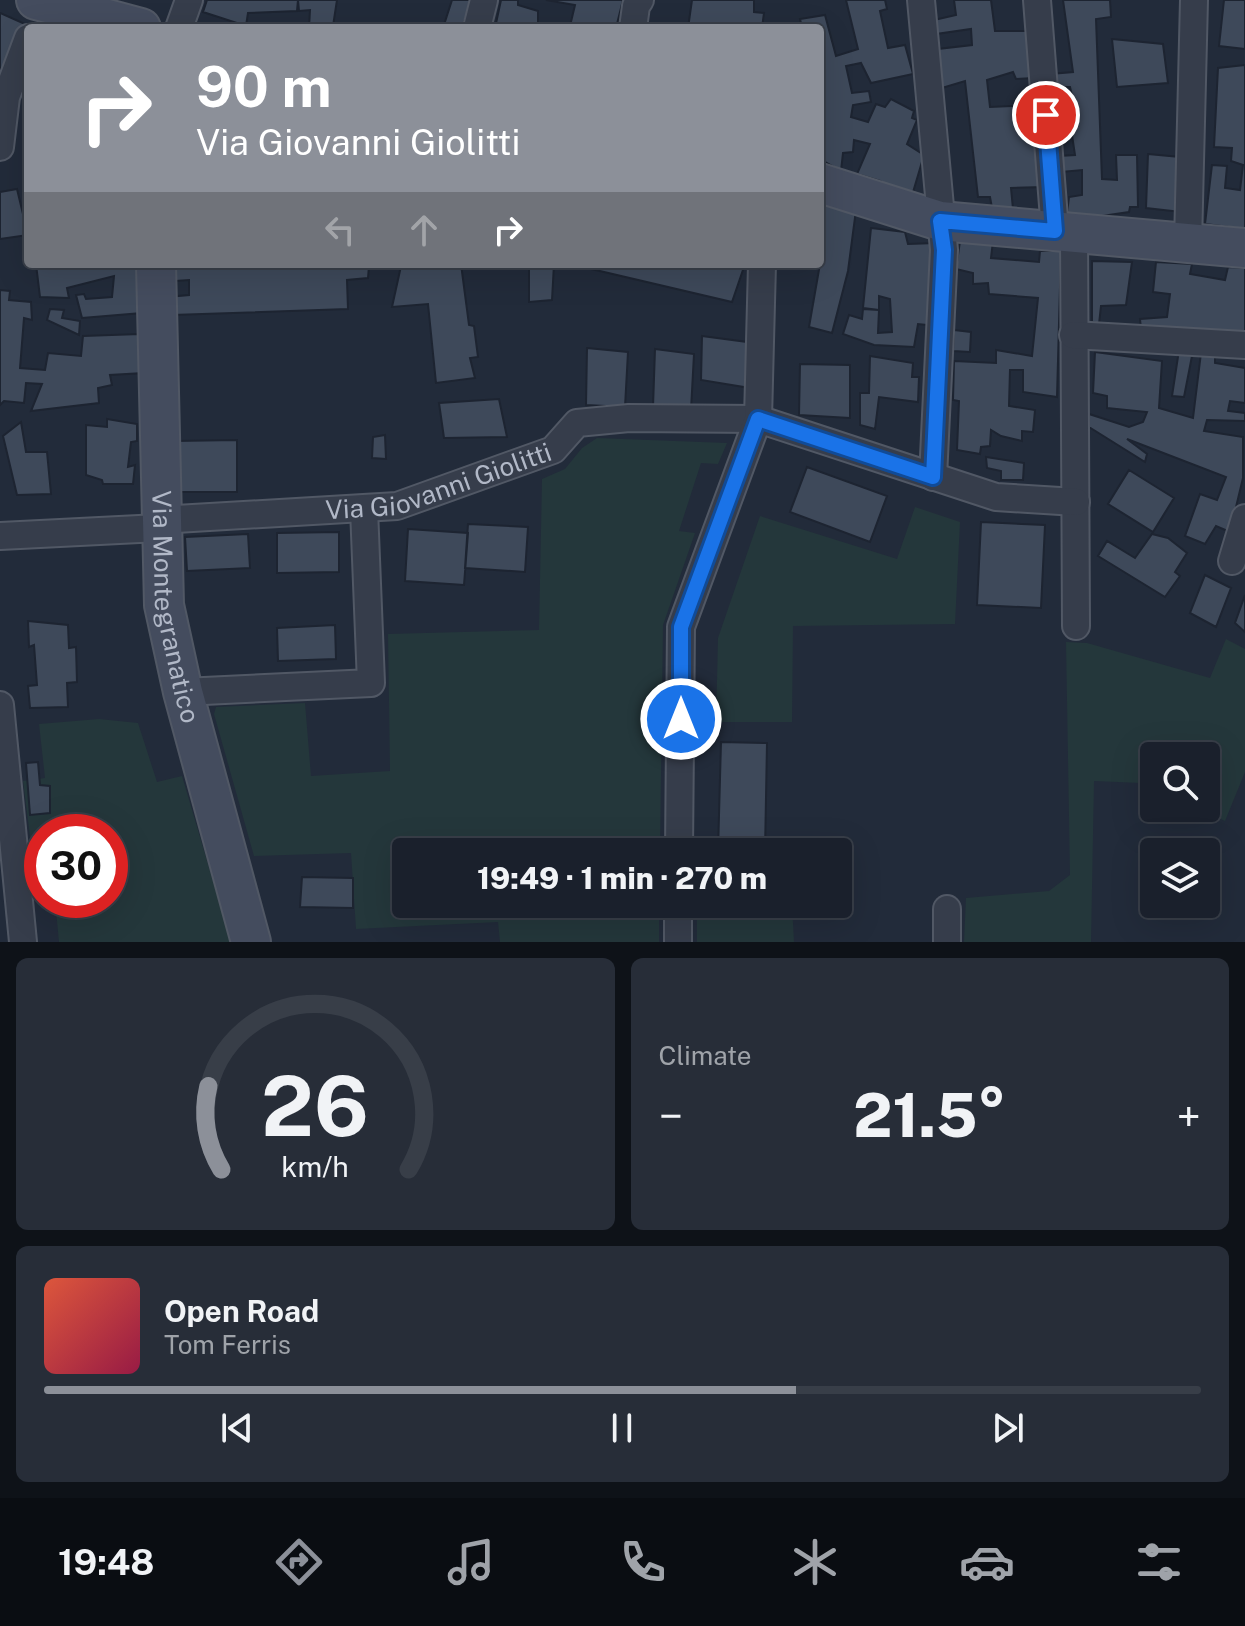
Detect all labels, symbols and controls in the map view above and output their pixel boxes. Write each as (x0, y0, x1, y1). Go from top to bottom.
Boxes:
text: 90 m (196, 54, 332, 120)
icon: right (64, 56, 168, 160)
pin (1012, 81, 1080, 149)
icon: arrive (1024, 93, 1068, 137)
text: Via Giovanni Giolitti (196, 121, 520, 163)
icon: left (318, 208, 362, 252)
icon: ahead (402, 208, 446, 252)
icon: right (486, 208, 530, 252)
street label: Via Giovanni Giolitti (325, 436, 555, 525)
street label: Via Montegranatico (146, 490, 207, 726)
position arrow (639, 677, 723, 761)
map controls (1140, 742, 1220, 918)
button: search (1140, 742, 1220, 822)
speed limit sign: 30 (24, 814, 128, 918)
button: layers (1140, 838, 1220, 918)
text: 19:49 · 1 min · 270 m (477, 860, 767, 896)
text: Climate (659, 1040, 752, 1071)
text: 26 (261, 1057, 369, 1155)
text: 21.5° (853, 1080, 1006, 1151)
text: − (659, 1090, 683, 1142)
text: + (1177, 1090, 1201, 1142)
text: km/h (282, 1150, 349, 1183)
text: Open Road (164, 1293, 319, 1329)
text: Tom Ferris (164, 1329, 291, 1360)
icon: previous (215, 1406, 259, 1450)
icon: pause (600, 1406, 644, 1450)
icon: next (986, 1406, 1030, 1450)
icon: directions (271, 1534, 327, 1590)
icon: music (443, 1534, 499, 1590)
icon: phone (615, 1534, 671, 1590)
icon: climate (787, 1534, 843, 1590)
icon: car (959, 1534, 1015, 1590)
icon: filters (1131, 1534, 1187, 1590)
text: 19:48 (58, 1541, 155, 1583)

